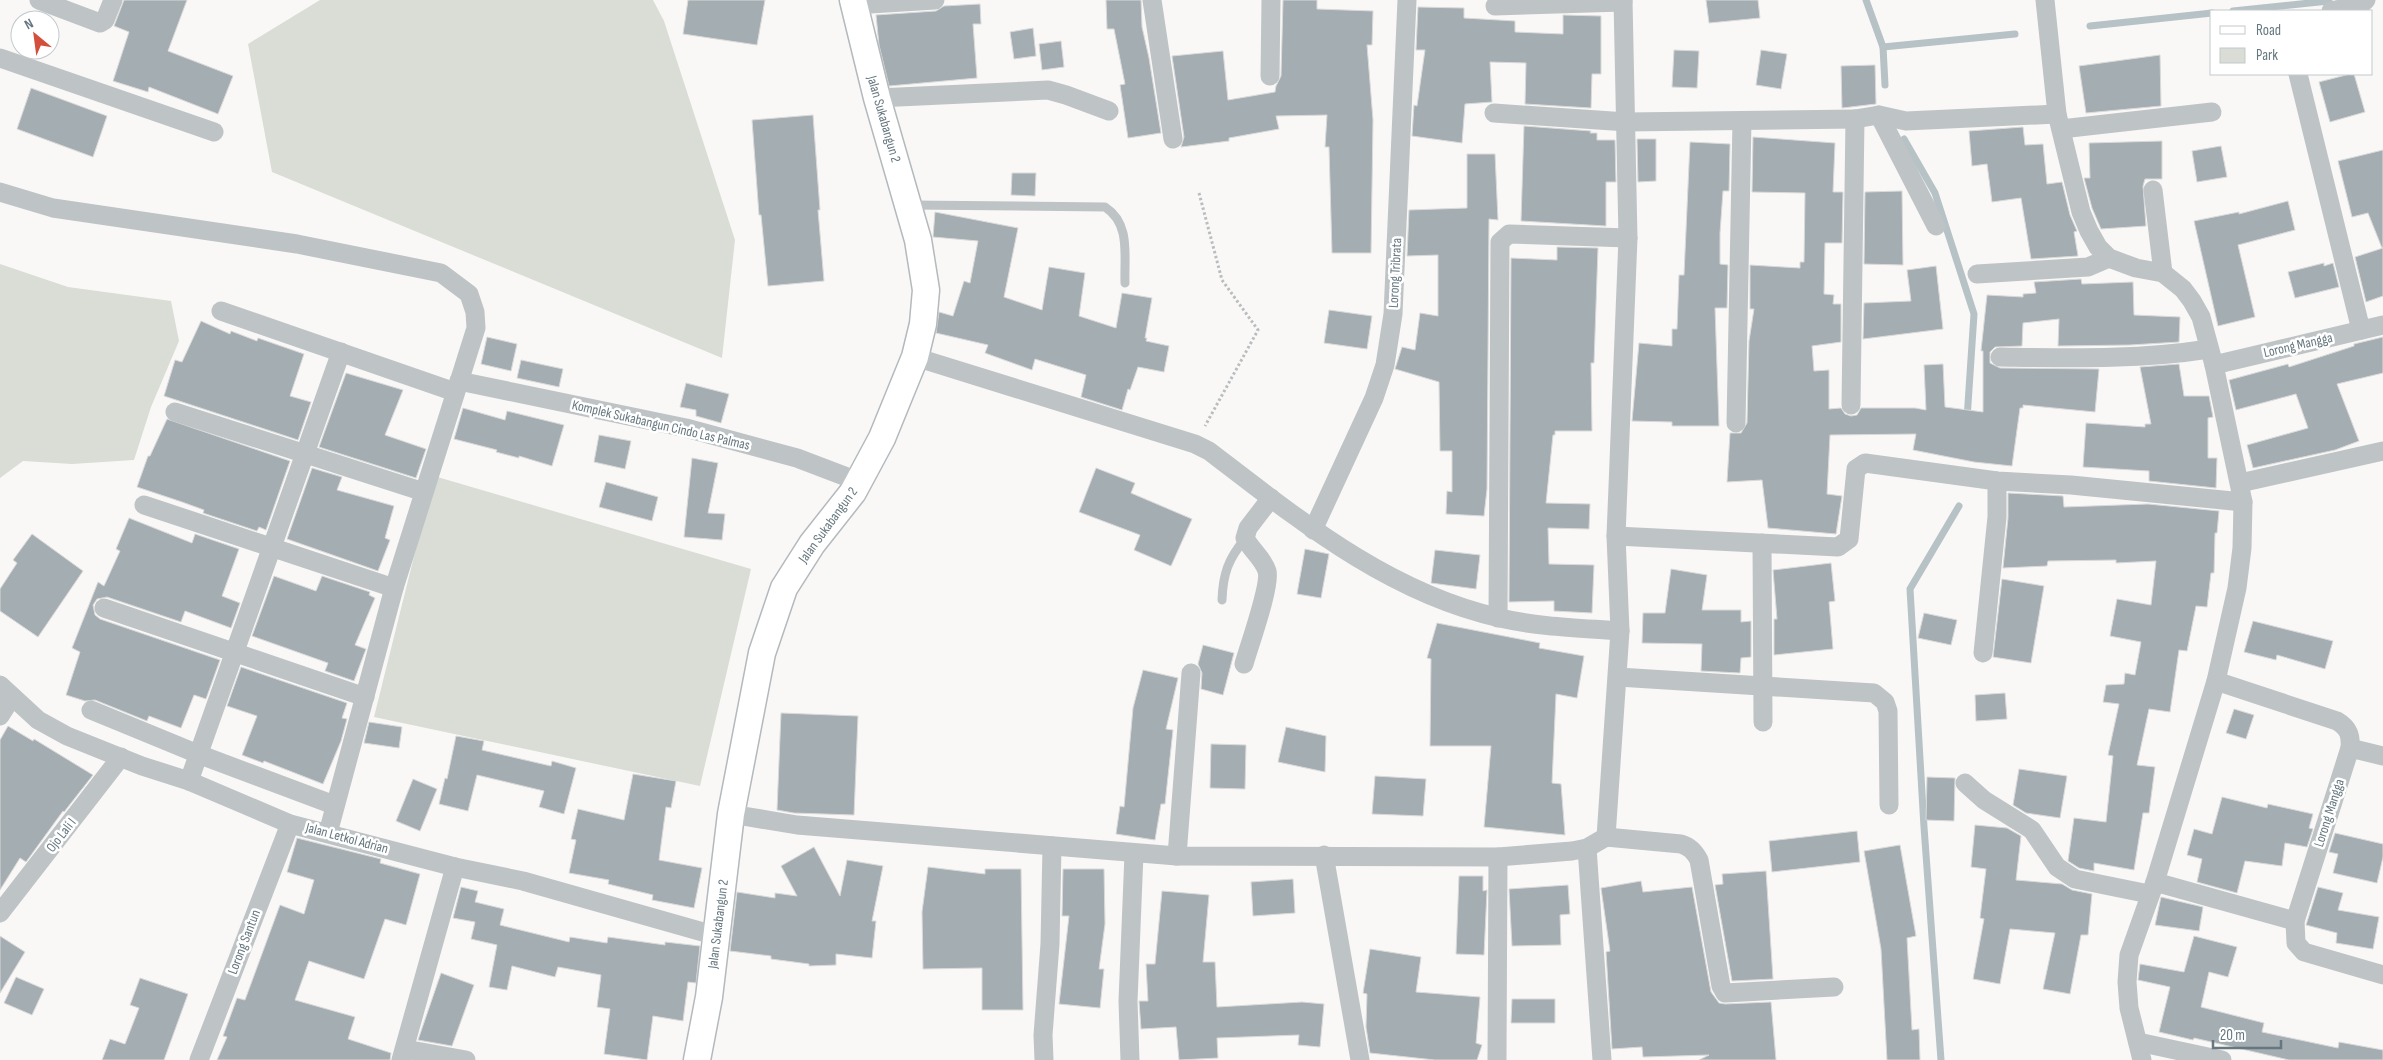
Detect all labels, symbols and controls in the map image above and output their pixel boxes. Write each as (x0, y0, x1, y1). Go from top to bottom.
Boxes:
north arrow (10, 10, 60, 60)
legend (2210, 10, 2373, 75)
text: N (22, 15, 36, 33)
text: Road (2256, 21, 2281, 40)
text: Park (2256, 46, 2278, 65)
street label: Jalan Sukabangun 2 (863, 73, 905, 165)
street label: Lorong Tribrata (1385, 238, 1405, 308)
street label: Lorong Mangga (2262, 329, 2334, 361)
street label: Komplek Sukabangun Cindo Las Palmas (570, 396, 752, 454)
street label: Jalan Sukabangun 2 (794, 484, 861, 567)
street label: Lorong Mangga (2310, 777, 2348, 849)
street label: Ojo Lali I (42, 815, 80, 855)
street label: Jalan Letkol Adrian (303, 819, 390, 857)
street label: Jalan Sukabangun 2 (704, 878, 732, 971)
street label: Lorong Santun (224, 907, 264, 977)
scale bar (2213, 1018, 2280, 1050)
text: 20 m (2220, 1026, 2245, 1045)

